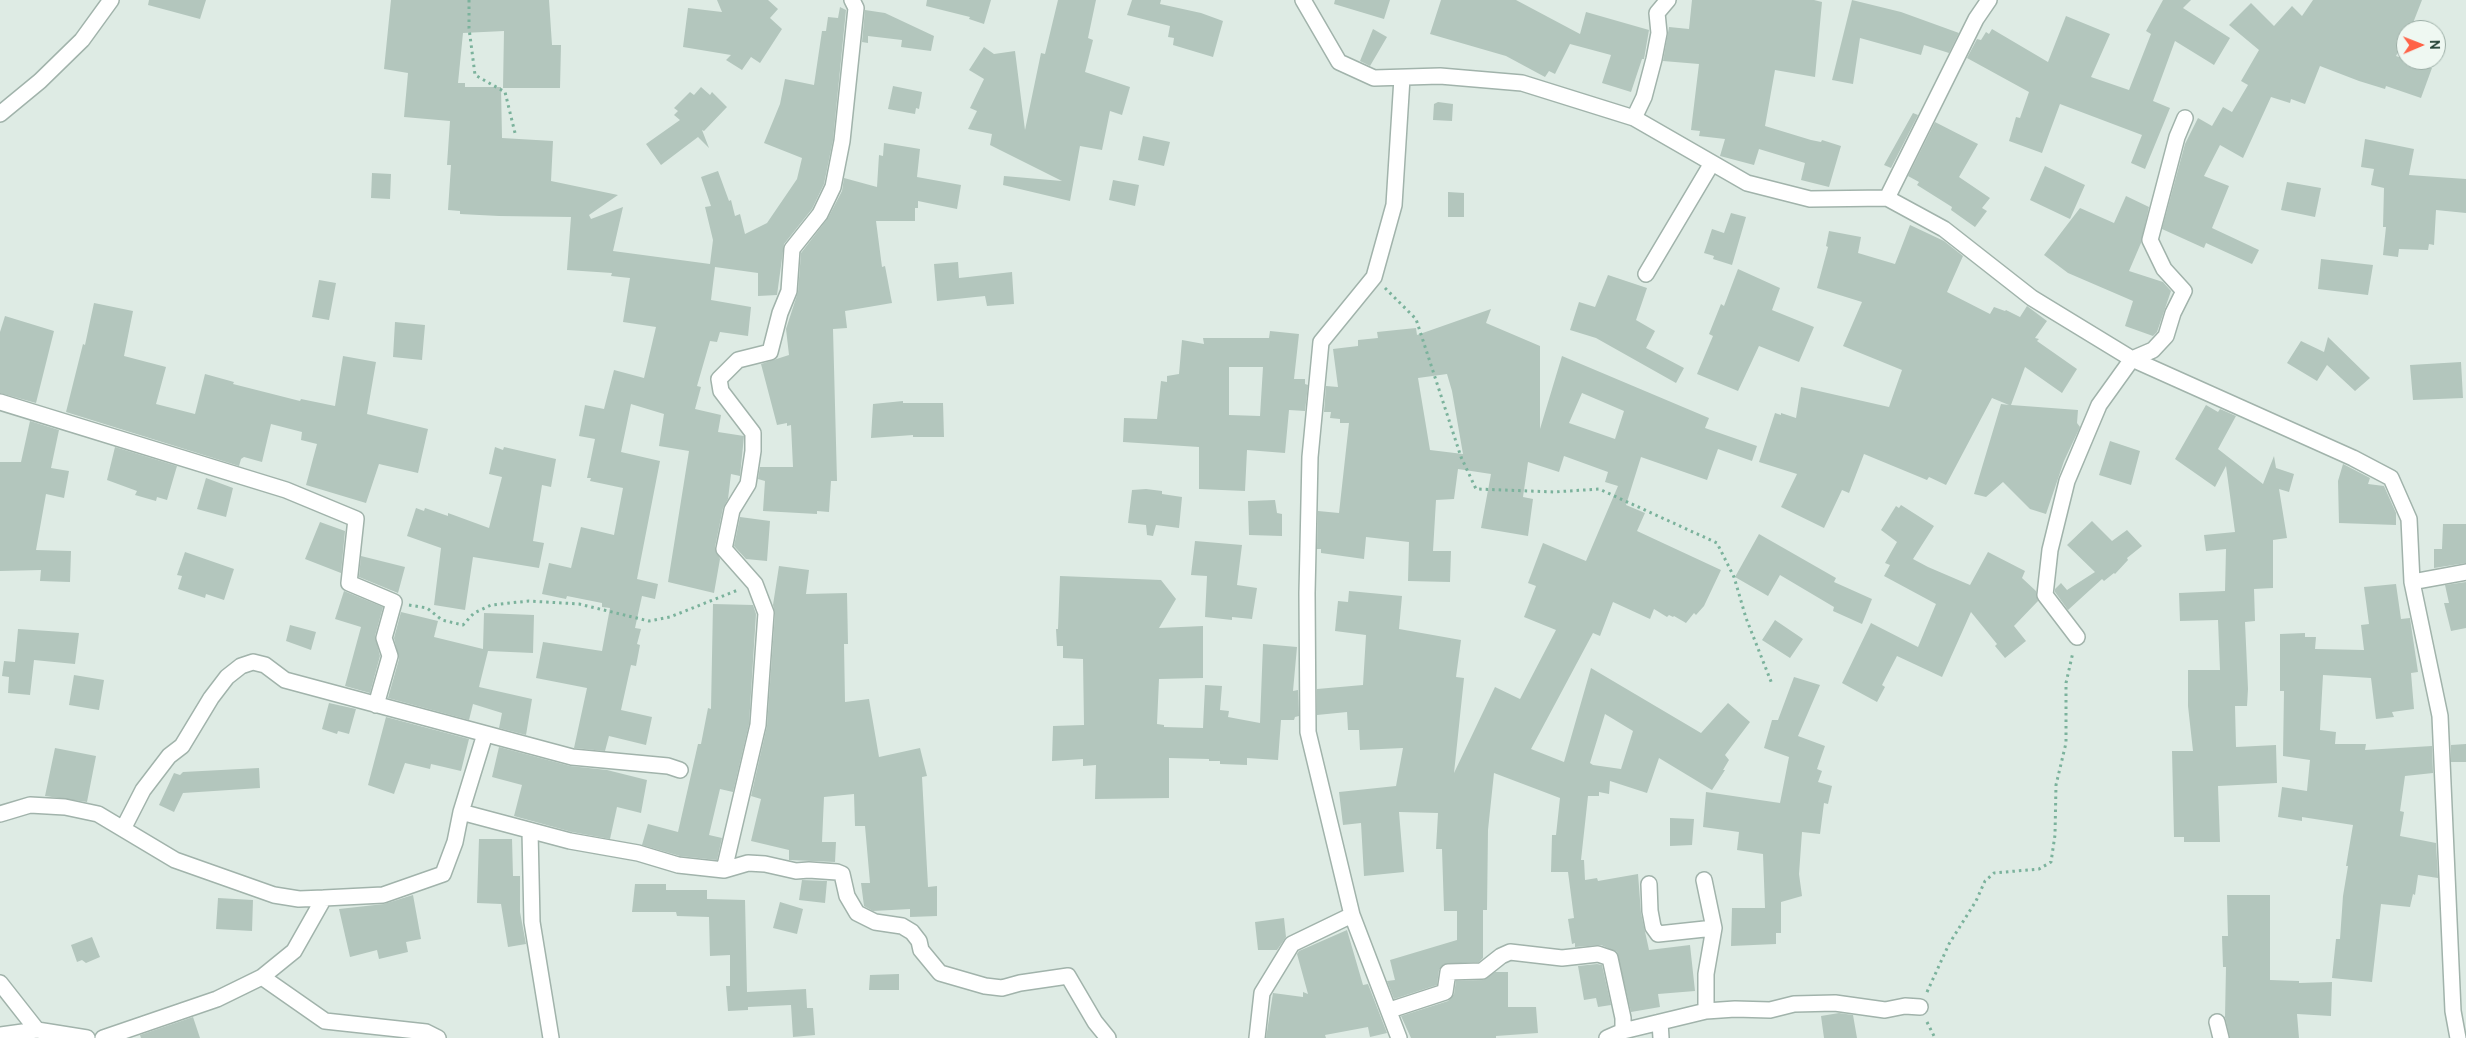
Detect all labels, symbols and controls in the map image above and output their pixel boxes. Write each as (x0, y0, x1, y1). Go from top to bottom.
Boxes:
north arrow (2396, 20, 2446, 70)
text: N (2426, 40, 2444, 50)

